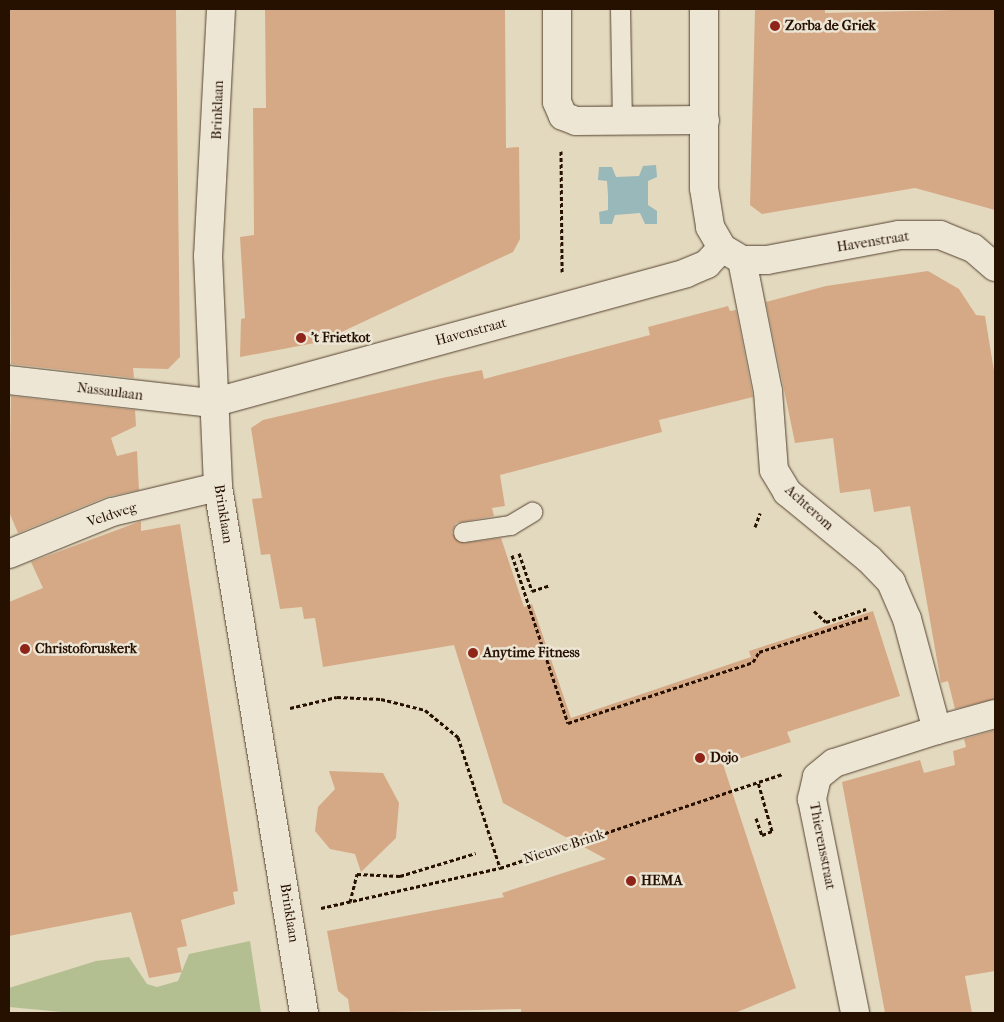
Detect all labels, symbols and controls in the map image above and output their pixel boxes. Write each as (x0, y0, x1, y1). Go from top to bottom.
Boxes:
place label: Zorba de Griek (785, 18, 876, 34)
marker: Zorba de Griek (769, 20, 781, 32)
street label: Brinklaan (209, 80, 227, 140)
street label: Havenstraat (836, 228, 910, 256)
street label: Havenstraat (433, 314, 509, 350)
place label: 't Frietkot (311, 330, 370, 346)
marker: 't Frietkot (295, 332, 307, 344)
street label: Nassaulaan (76, 380, 144, 404)
street label: Achterom (781, 482, 837, 534)
street label: Brinklaan (210, 483, 236, 545)
street label: Veldweg (85, 499, 139, 531)
place label: Christoforuskerk (35, 641, 137, 657)
marker: Christoforuskerk (19, 643, 31, 655)
place label: Anytime Fitness (483, 645, 580, 661)
marker: Anytime Fitness (467, 647, 479, 659)
place label: Dojo (710, 750, 738, 766)
marker: Dojo (694, 752, 706, 764)
street label: Thierensstraat (805, 801, 839, 891)
street label: Nieuwe Brink (522, 826, 606, 868)
place label: HEMA (641, 873, 683, 889)
marker: HEMA (625, 875, 637, 887)
street label: Brinklaan (276, 882, 302, 944)

